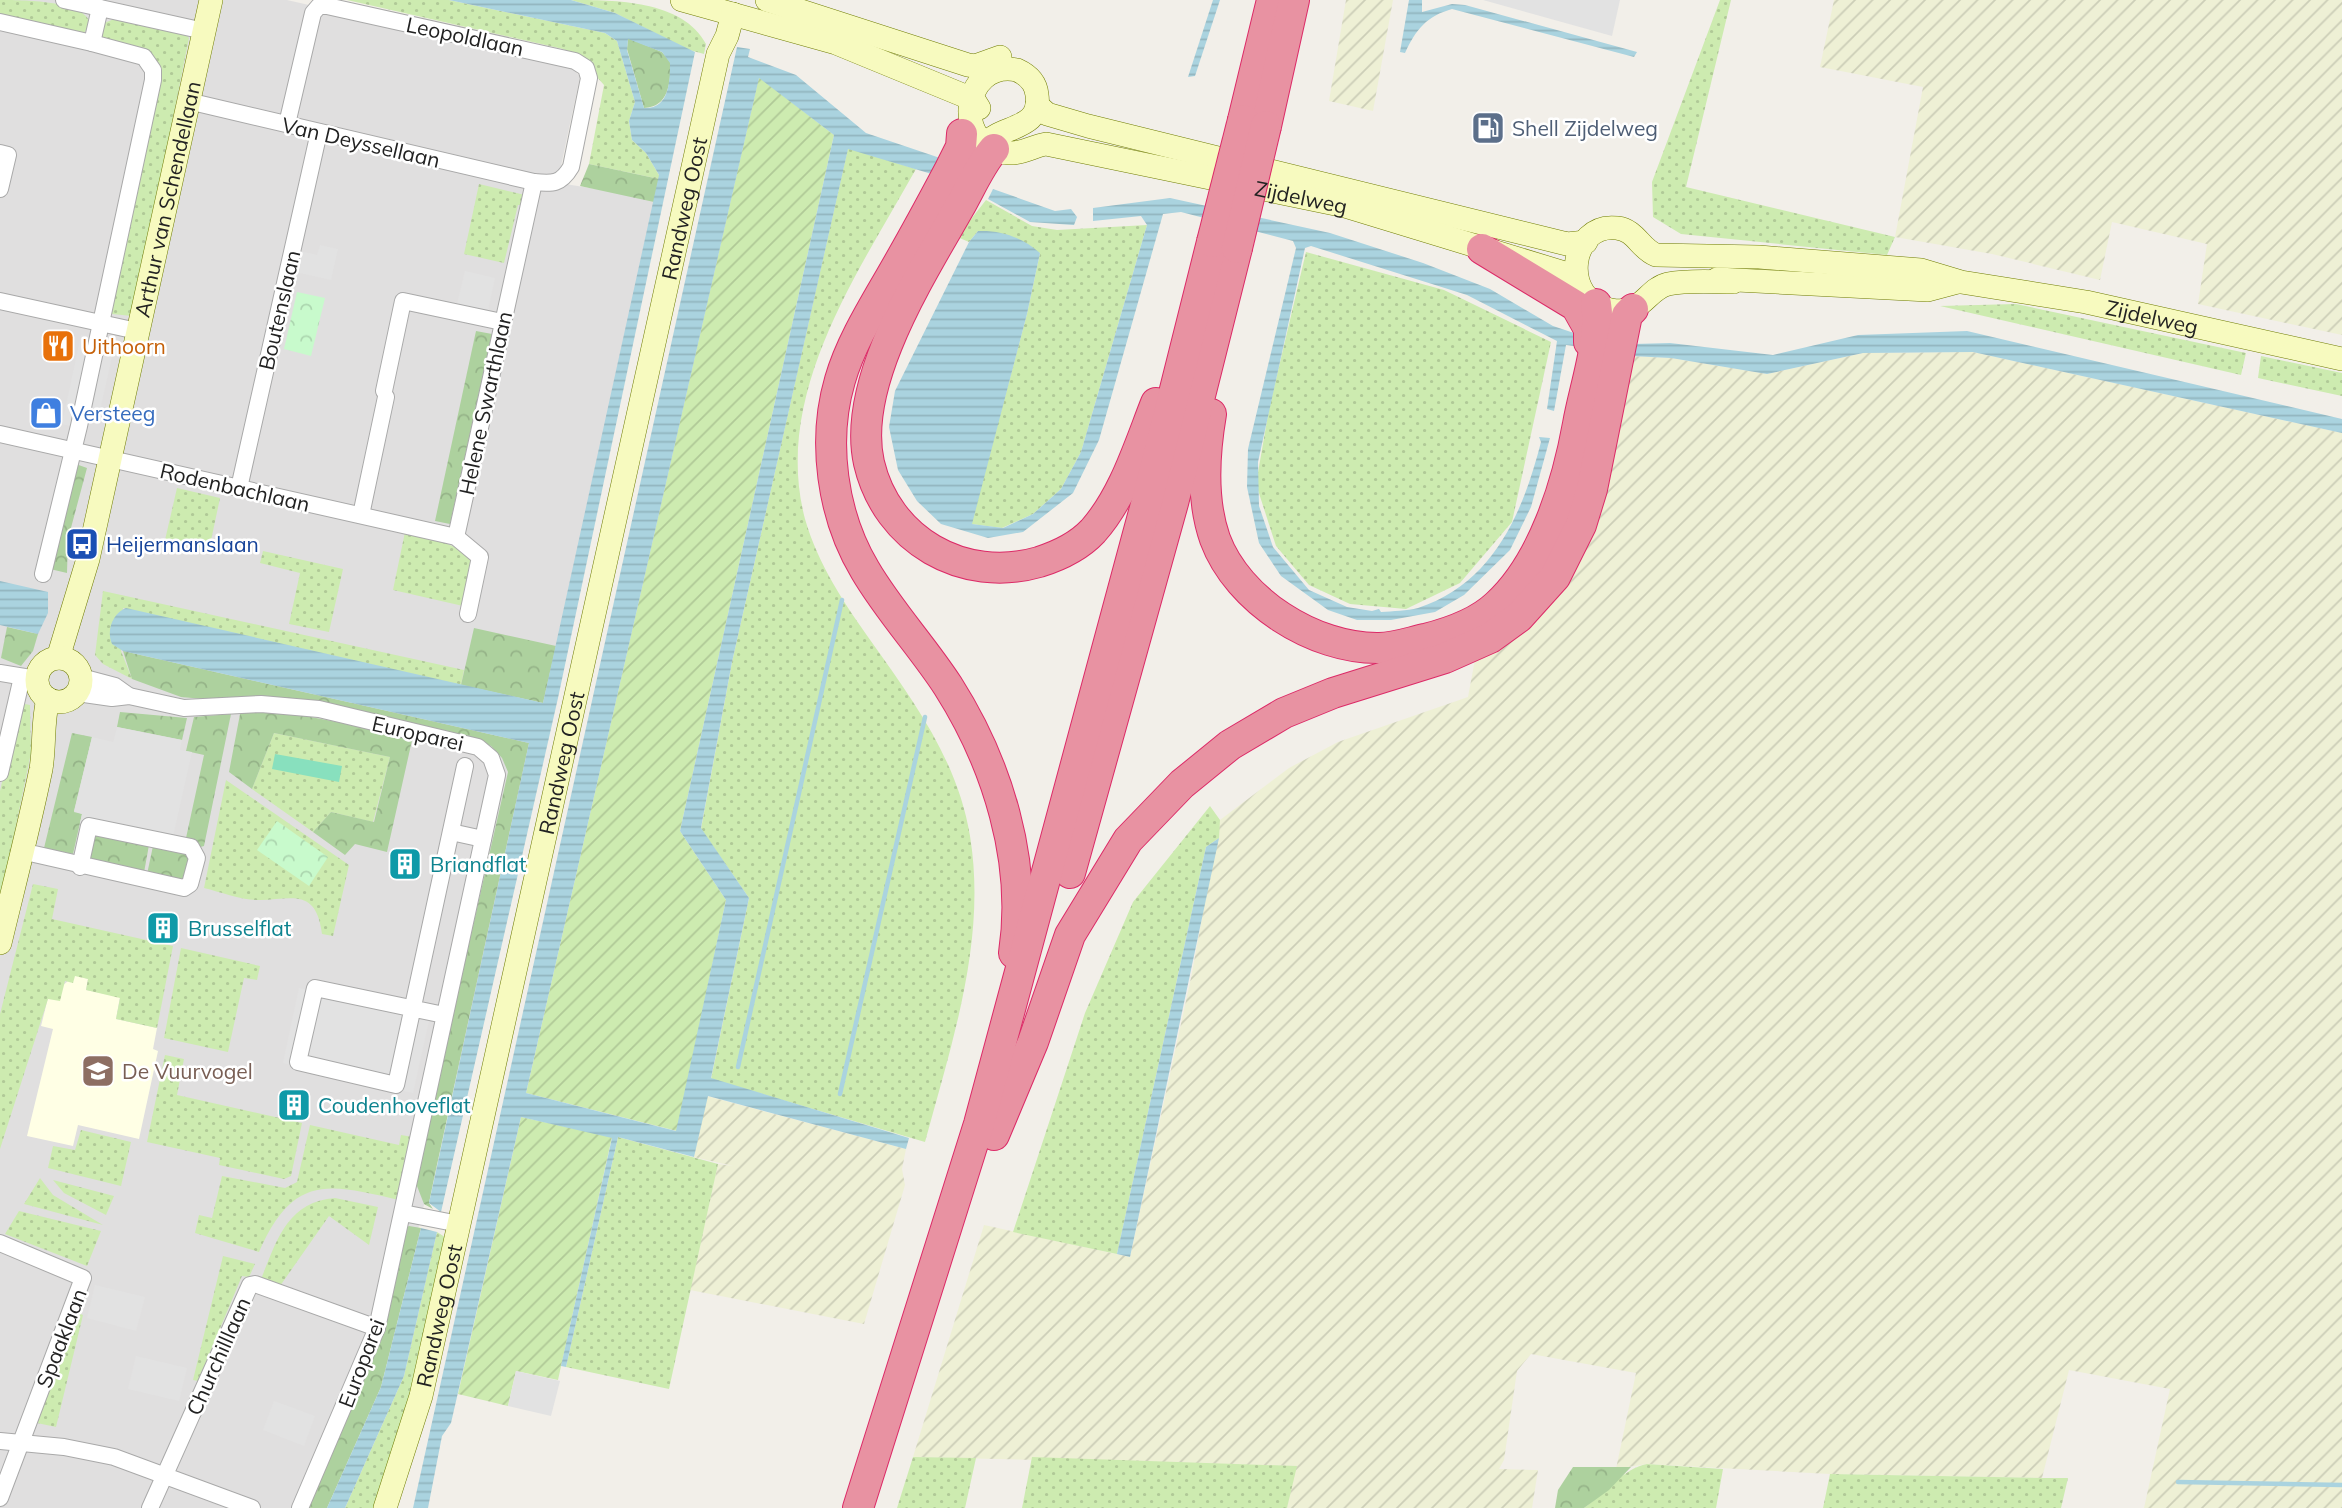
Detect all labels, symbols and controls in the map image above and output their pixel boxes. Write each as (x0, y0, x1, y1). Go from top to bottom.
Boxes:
street label: Leopoldlaan (404, 11, 526, 61)
street label: Arthur van Schendellaan (129, 79, 206, 320)
fuel station icon: Shell Zijdelweg (1469, 109, 1507, 147)
street label: Van Deyssellaan (279, 111, 443, 173)
place label: Shell Zijdelweg (1512, 115, 1658, 141)
street label: Randweg Oost (655, 134, 712, 282)
street label: Zijdelweg (1253, 175, 1350, 219)
street label: Boutenslaan (253, 247, 305, 373)
street label: Zijdelweg (2104, 294, 2201, 340)
street label: Helene Swarthlaan (453, 309, 517, 497)
restaurant icon: Uithoorn (39, 327, 77, 365)
place label: Uithoorn (82, 333, 166, 359)
shop icon: Versteeg (27, 394, 65, 432)
place label: Versteeg (70, 400, 155, 426)
street label: Rodenbachlaan (158, 457, 312, 517)
bus stop icon: Heijermanslaan (63, 525, 101, 563)
place label: Heijermanslaan (106, 531, 259, 557)
street label: Randweg Oost (533, 689, 590, 837)
street label: Europarei (370, 710, 466, 756)
building icon: Briandflat (386, 845, 424, 883)
place label: Briandflat (430, 851, 526, 877)
building icon: Brusselflat (144, 909, 182, 947)
place label: Brusselflat (188, 915, 291, 941)
school or university icon: De Vuurvogel (79, 1052, 117, 1090)
place label: De Vuurvogel (122, 1058, 253, 1084)
building icon: Coudenhoveflat (275, 1086, 313, 1124)
place label: Coudenhoveflat (318, 1092, 471, 1118)
street label: Randweg Oost (410, 1242, 467, 1389)
street label: Spaaklaan (30, 1285, 92, 1391)
street label: Churchilllaan (180, 1293, 256, 1419)
street label: Europarei (332, 1315, 390, 1411)

